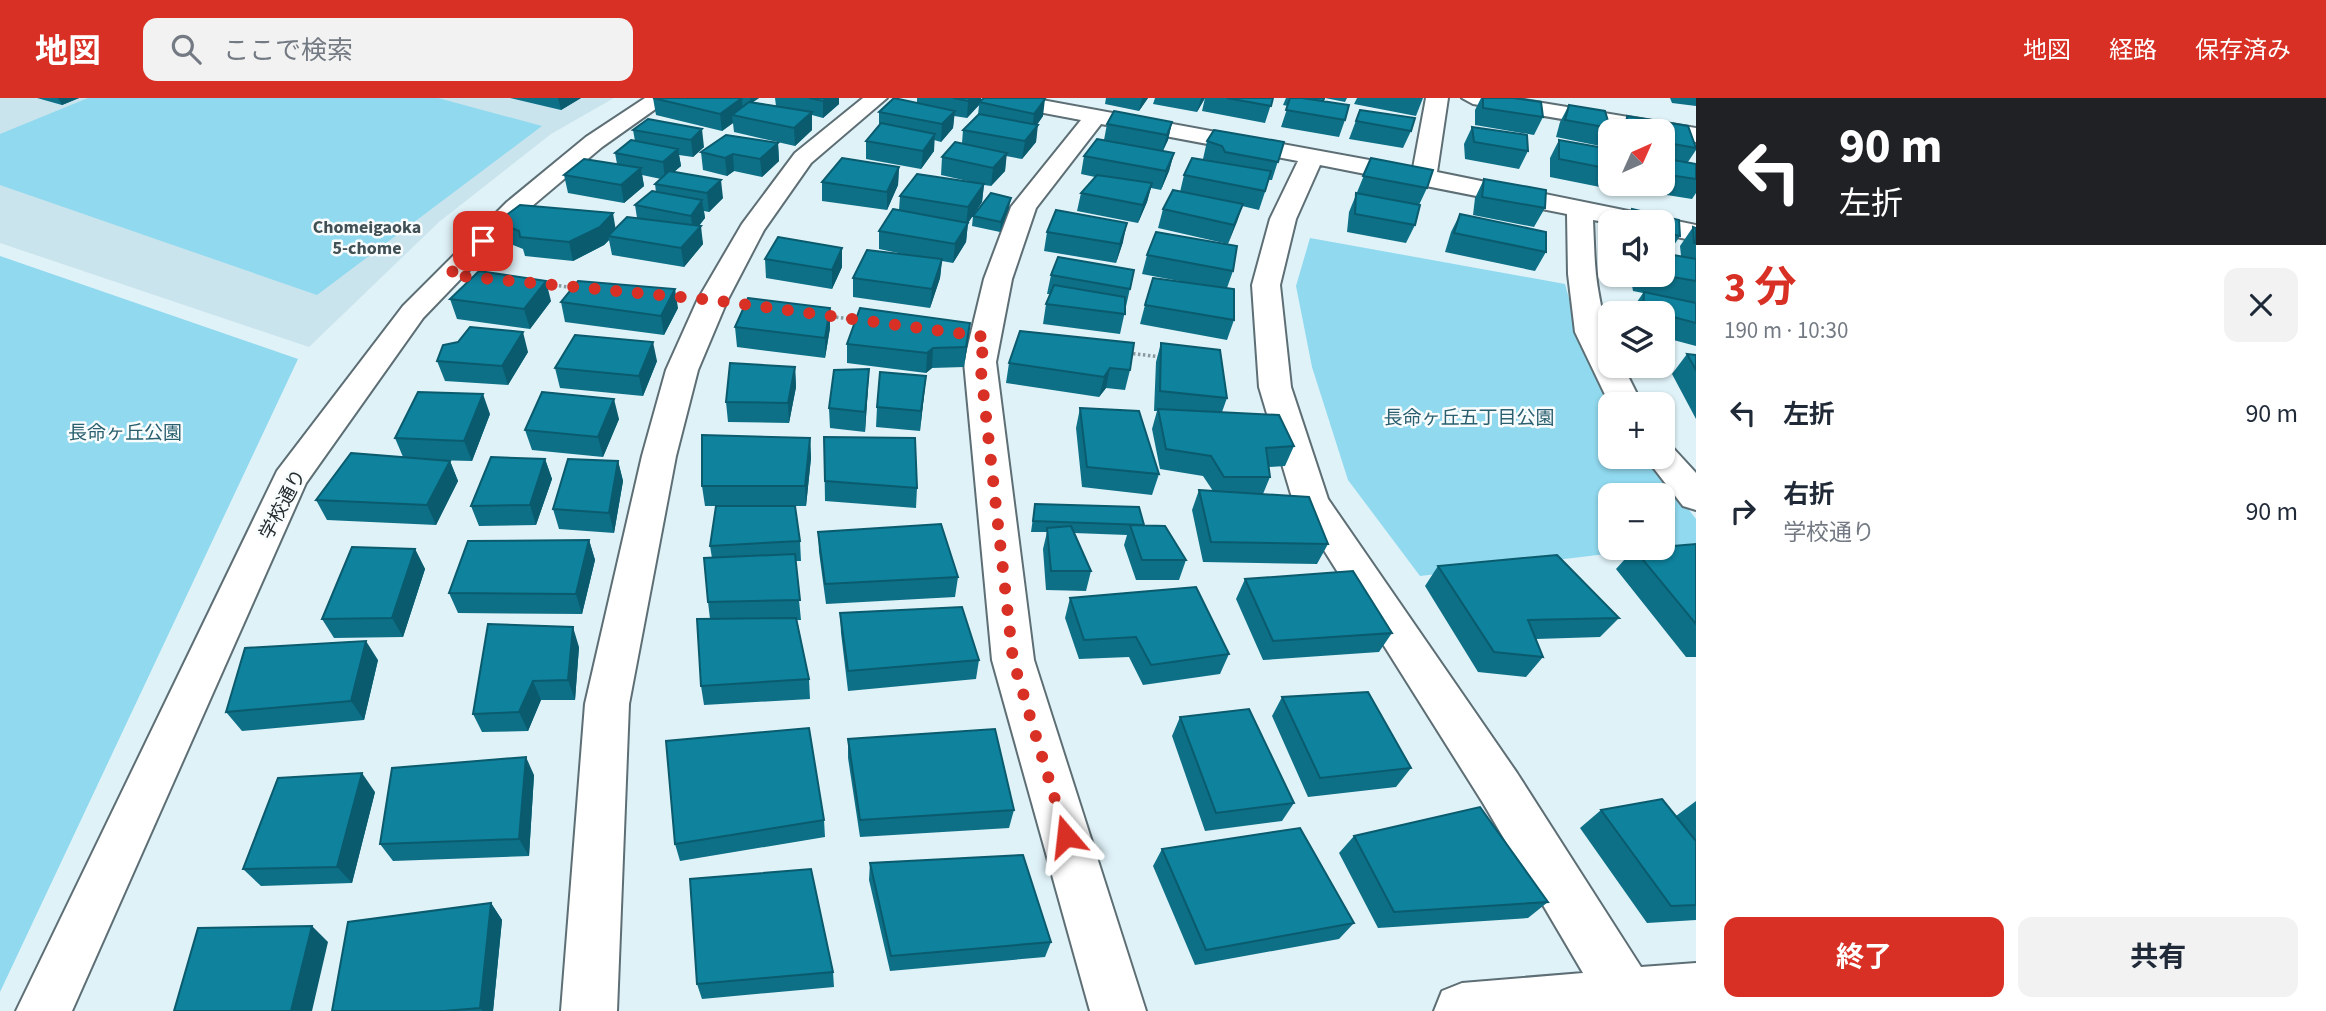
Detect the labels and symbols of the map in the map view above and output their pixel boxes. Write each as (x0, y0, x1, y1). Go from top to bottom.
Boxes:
north arrow (1598, 119, 1675, 196)
pin (453, 211, 513, 271)
district label: Chomeigaoka 5-chome (313, 215, 421, 261)
park label: 長命ヶ丘五丁目公園 (1383, 405, 1555, 432)
park label: 長命ヶ丘公園 (68, 420, 182, 447)
street label: 学校通り (254, 465, 313, 545)
position arrow (1029, 799, 1103, 873)

